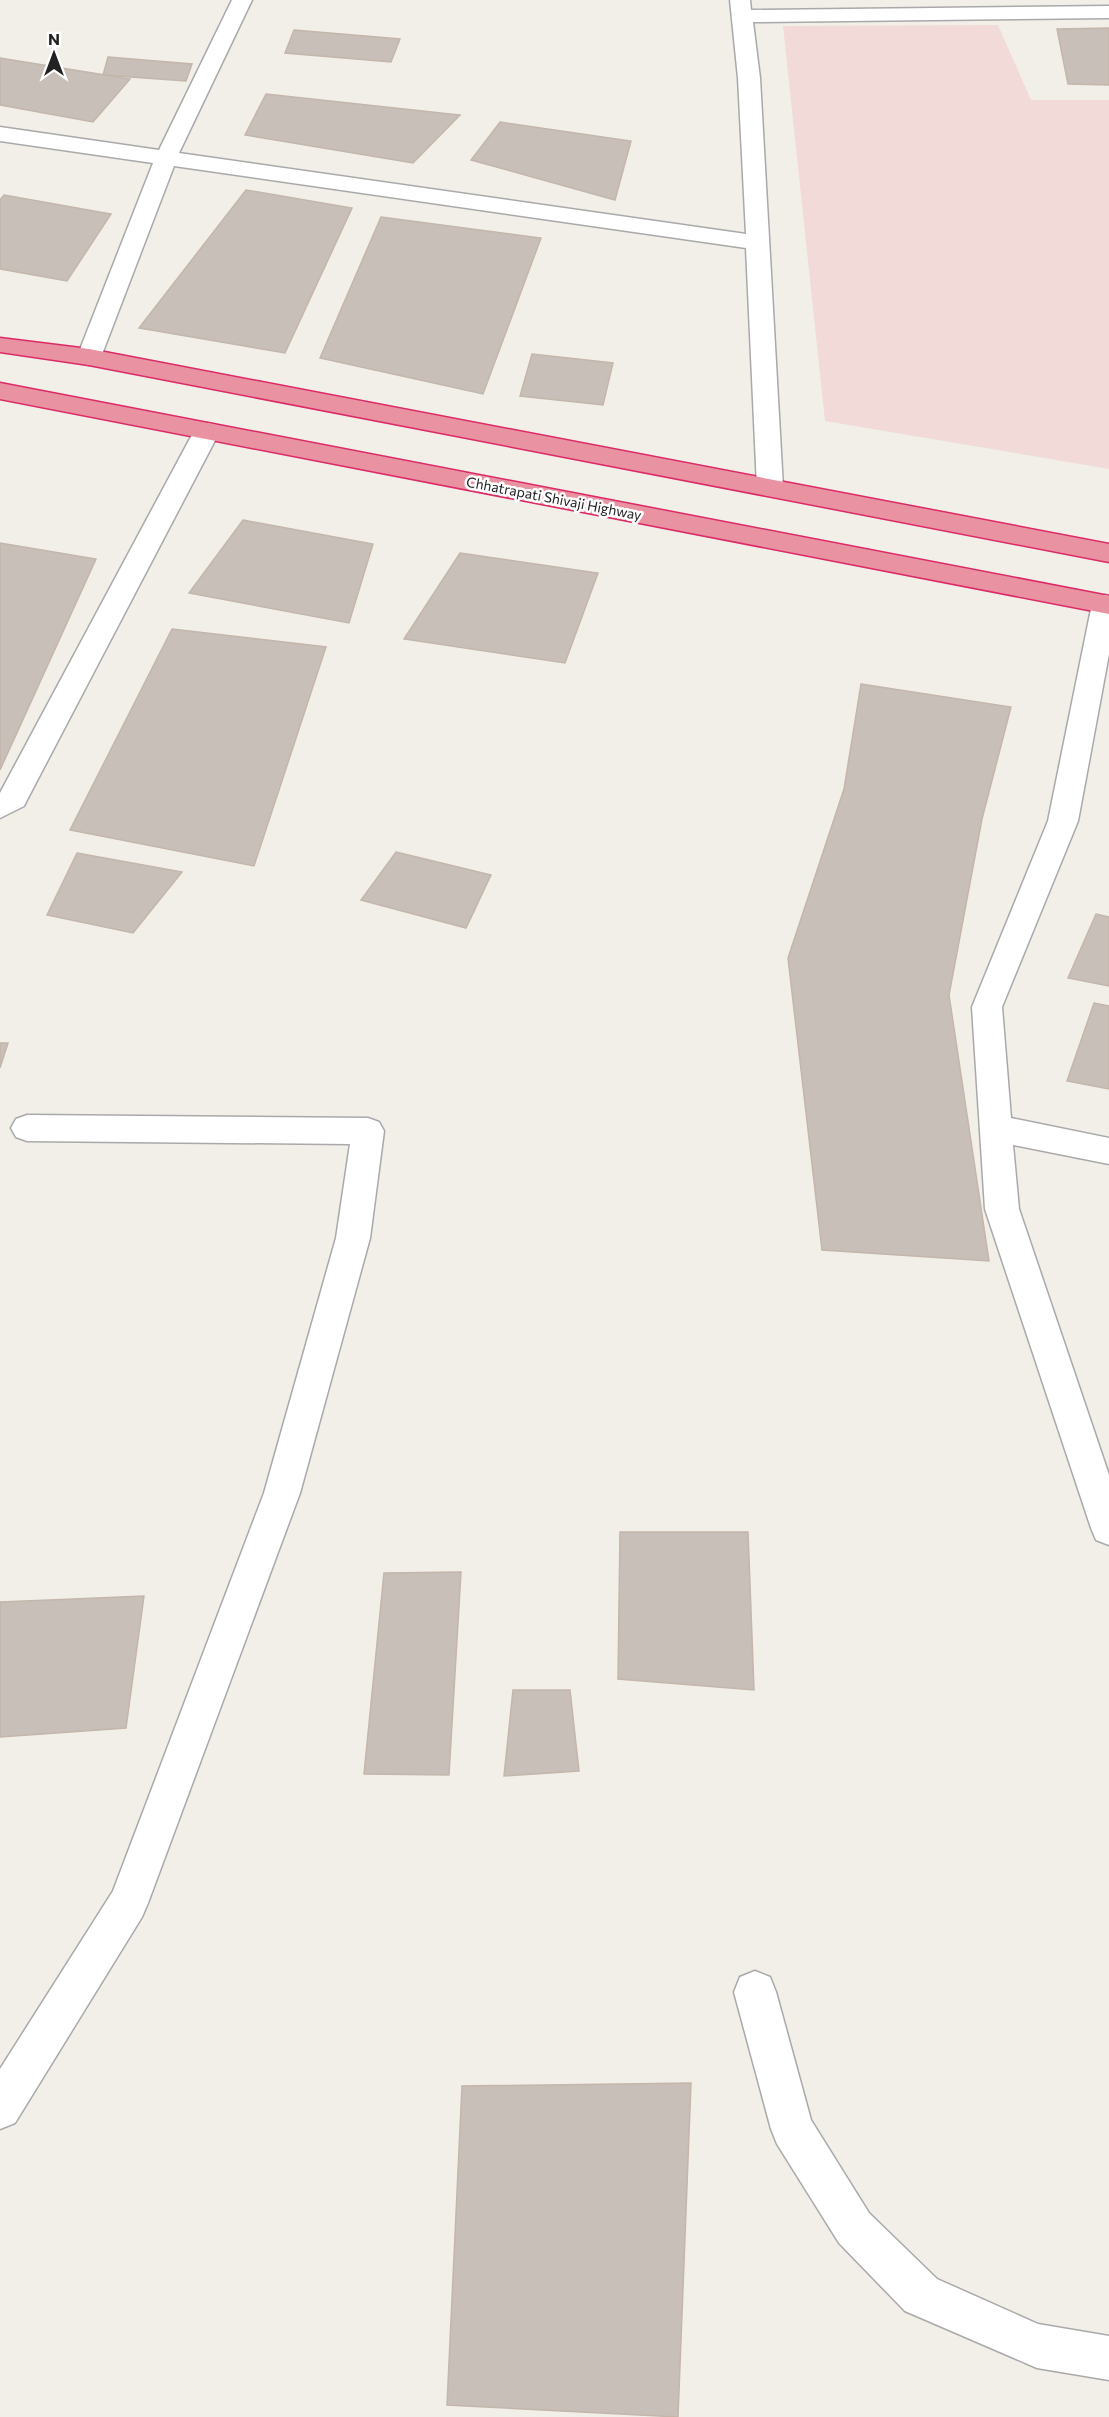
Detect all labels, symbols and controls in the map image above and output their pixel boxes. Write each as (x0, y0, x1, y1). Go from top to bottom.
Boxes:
north arrow (24, 24, 84, 84)
text: N (48, 29, 60, 48)
street label: Chhatrapati Shivaji Highway (465, 473, 643, 523)

